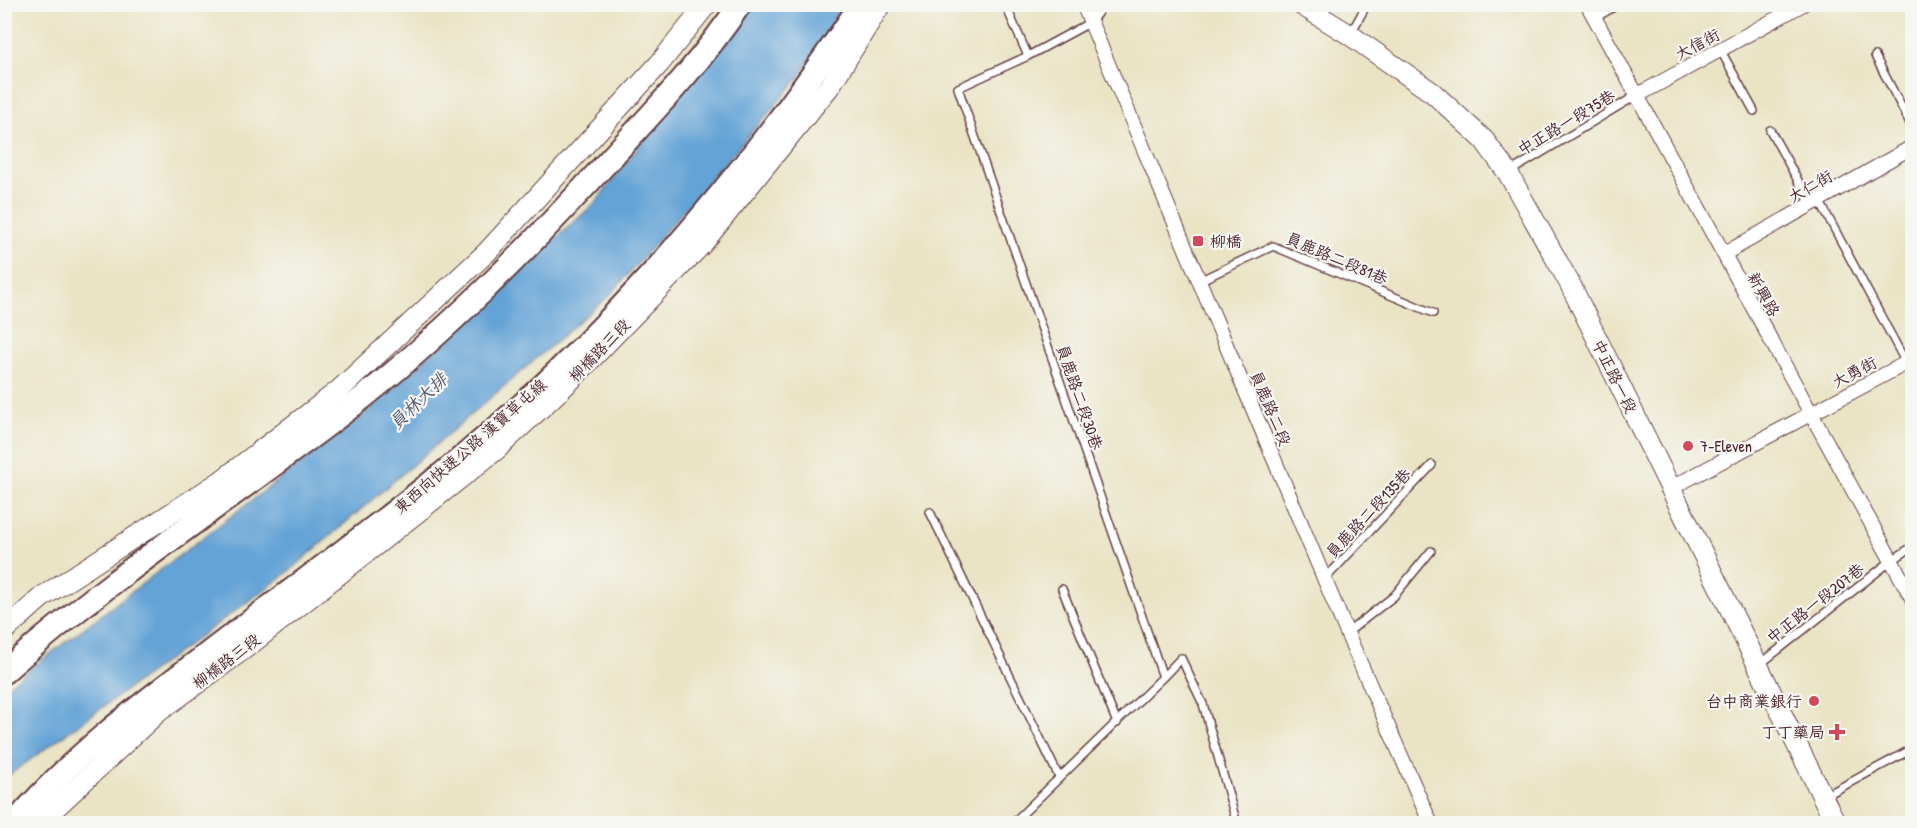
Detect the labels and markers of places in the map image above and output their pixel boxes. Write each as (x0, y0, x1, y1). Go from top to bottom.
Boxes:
place label: 柳橋 (1210, 230, 1242, 252)
marker: 柳橋 (1191, 234, 1205, 248)
place label: 7-Eleven (1700, 435, 1752, 457)
marker: 7-Eleven (1681, 439, 1695, 453)
place label: 台中商業銀行 (1706, 690, 1802, 712)
marker: 台中商業銀行 (1807, 694, 1821, 708)
place label: 丁丁藥局 (1761, 721, 1825, 743)
marker: 丁丁藥局 (1830, 725, 1844, 739)

